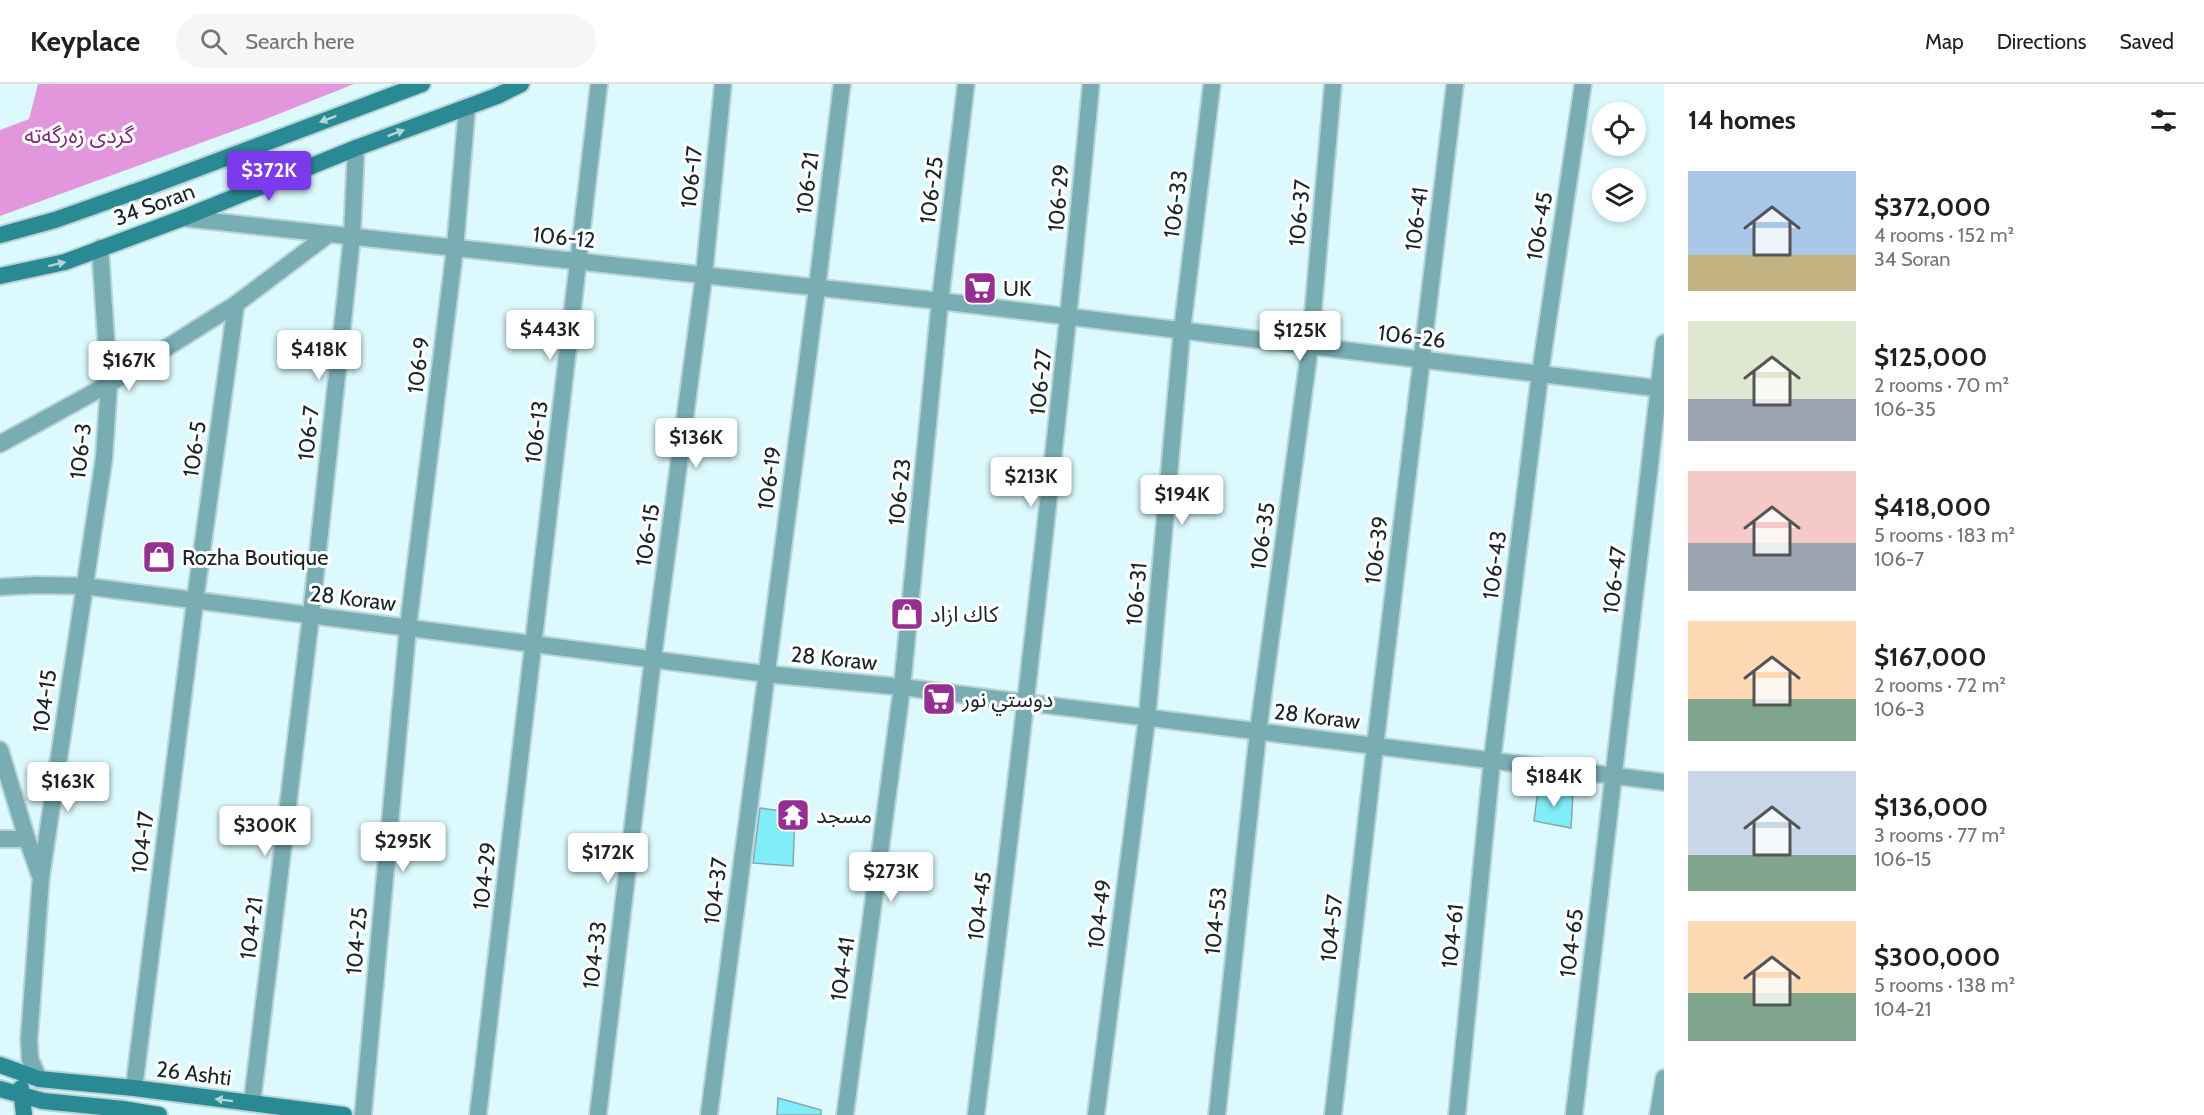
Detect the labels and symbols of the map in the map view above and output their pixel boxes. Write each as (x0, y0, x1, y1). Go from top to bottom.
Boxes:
one-way arrow (319, 114, 337, 124)
park label: گردی زەرگەتە (24, 122, 135, 149)
one-way arrow (387, 128, 405, 138)
street label: 106-17 (675, 145, 708, 209)
street label: 106-21 (790, 150, 825, 216)
pin: $372K (227, 151, 311, 202)
street label: 106-25 (914, 155, 949, 225)
street label: 106-29 (1042, 163, 1075, 233)
street label: 106-33 (1158, 169, 1193, 239)
street label: 34 Soran (110, 177, 198, 232)
street label: 106-37 (1283, 178, 1316, 248)
street label: 106-41 (1399, 186, 1434, 253)
street label: 106-45 (1521, 190, 1558, 262)
street label: 106-12 (531, 221, 597, 254)
one-way arrow (48, 258, 66, 268)
supermarket icon: UK (962, 270, 998, 306)
place label: UK (1003, 275, 1032, 302)
pin: $443K (508, 310, 592, 361)
pin: $125K (1258, 311, 1342, 362)
street label: 106-26 (1377, 319, 1447, 354)
pin: $418K (277, 330, 361, 381)
street label: 106-9 (402, 335, 435, 395)
pin: $167K (87, 341, 171, 392)
street label: 106-27 (1024, 348, 1057, 417)
street label: 106-13 (519, 399, 554, 465)
street label: 106-7 (292, 404, 325, 462)
pin: $136K (654, 418, 738, 469)
street label: 106-5 (177, 419, 212, 479)
street label: 106-3 (64, 422, 97, 480)
street label: 106-19 (752, 445, 787, 511)
street label: 106-23 (883, 457, 916, 527)
pin: $213K (989, 457, 1073, 508)
pin: $194K (1140, 475, 1224, 526)
street label: 106-35 (1244, 501, 1281, 572)
street label: 106-15 (630, 502, 665, 568)
street label: 106-39 (1359, 514, 1394, 586)
street label: 106-43 (1477, 529, 1512, 601)
shop icon: Rozha Boutique (141, 539, 177, 575)
place label: Rozha Boutique (182, 544, 328, 571)
street label: 106-47 (1597, 545, 1632, 616)
street label: 106-31 (1120, 561, 1153, 627)
street label: 28 Koraw (308, 580, 398, 617)
shop icon: كاك ازاد (889, 596, 925, 632)
place label: كاك ازاد (930, 601, 999, 628)
street label: 28 Koraw (789, 641, 878, 676)
street label: 104-15 (27, 668, 62, 734)
supermarket icon: دوستي نور (921, 681, 957, 717)
place label: دوستي نور (961, 686, 1053, 716)
street label: 28 Koraw (1272, 698, 1362, 735)
pin: $184K (1512, 757, 1596, 808)
pin: $163K (26, 762, 110, 813)
temple icon: مسجد (775, 797, 811, 833)
place label: مسجد (816, 802, 872, 829)
pin: $300K (223, 806, 307, 857)
street label: 104-17 (125, 809, 160, 875)
pin: $295K (361, 822, 445, 873)
pin: $172K (566, 833, 650, 884)
street label: 104-29 (467, 841, 502, 912)
pin: $273K (849, 852, 933, 903)
street label: 104-37 (698, 856, 733, 926)
street label: 104-45 (962, 870, 997, 942)
street label: 104-49 (1082, 878, 1117, 950)
street label: 104-53 (1198, 886, 1232, 956)
street label: 104-57 (1315, 893, 1348, 963)
street label: 104-21 (234, 895, 269, 961)
street label: 104-61 (1436, 903, 1469, 969)
street label: 104-25 (340, 906, 373, 976)
street label: 104-65 (1554, 907, 1589, 979)
street label: 104-33 (577, 920, 612, 990)
street label: 104-41 (825, 935, 860, 1003)
street label: 26 Ashti (155, 1055, 233, 1091)
one-way arrow (214, 1095, 233, 1104)

